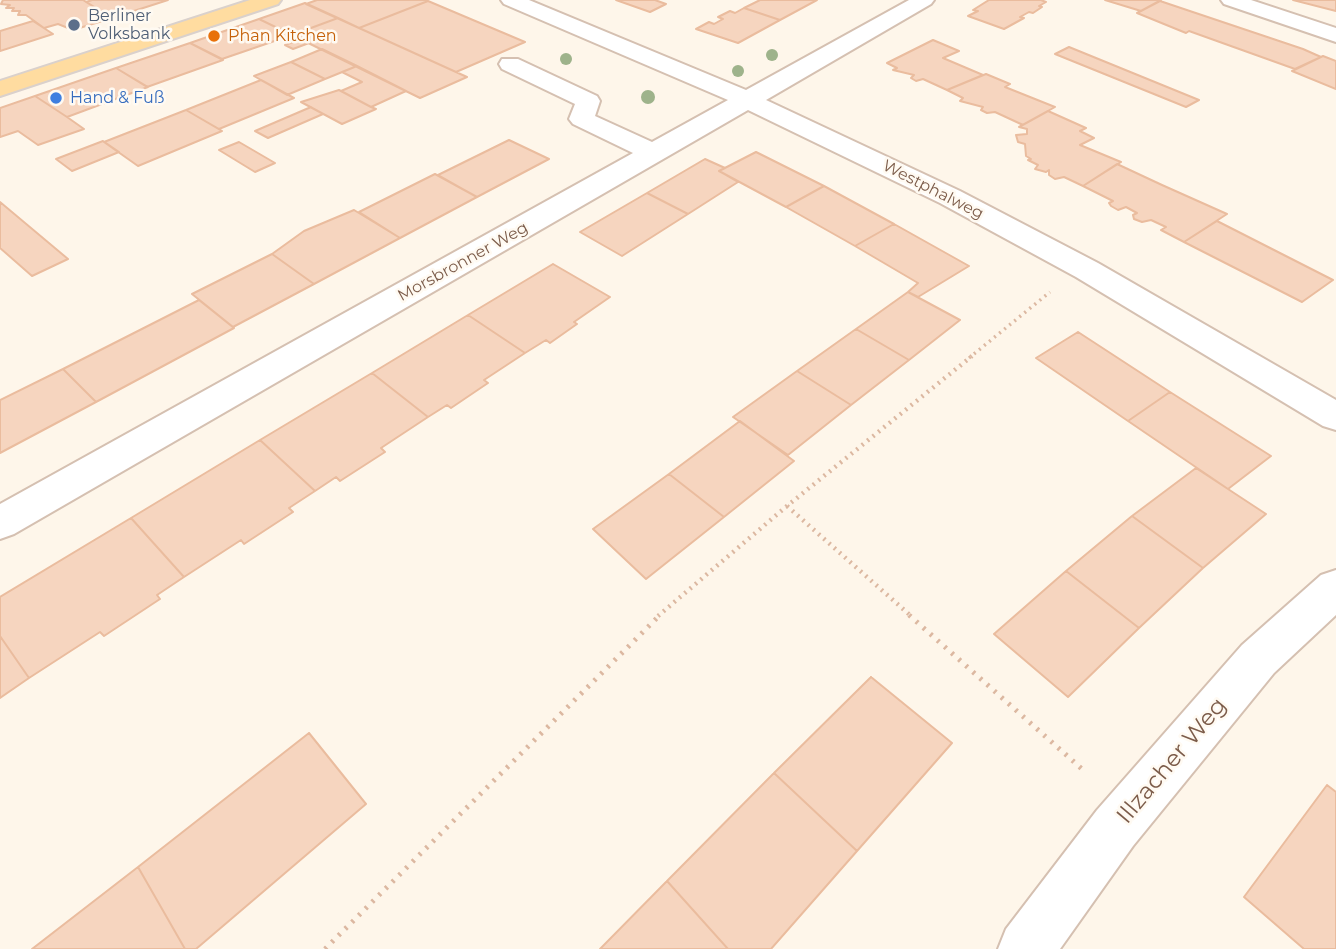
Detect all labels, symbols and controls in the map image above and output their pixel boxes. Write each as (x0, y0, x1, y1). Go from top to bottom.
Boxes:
place label: Berliner Volksbank (88, 6, 170, 44)
marker: Berliner Volksbank (66, 17, 82, 33)
place label: Phan Kitchen (228, 26, 337, 46)
marker: Phan Kitchen (206, 28, 222, 44)
place label: Hand & Fuß (70, 88, 164, 108)
marker: Hand & Fuß (48, 90, 64, 106)
street label: Westphalweg (879, 156, 987, 224)
street label: Morsbronner Weg (394, 218, 532, 306)
street label: Illzacher Weg (1111, 692, 1233, 830)

